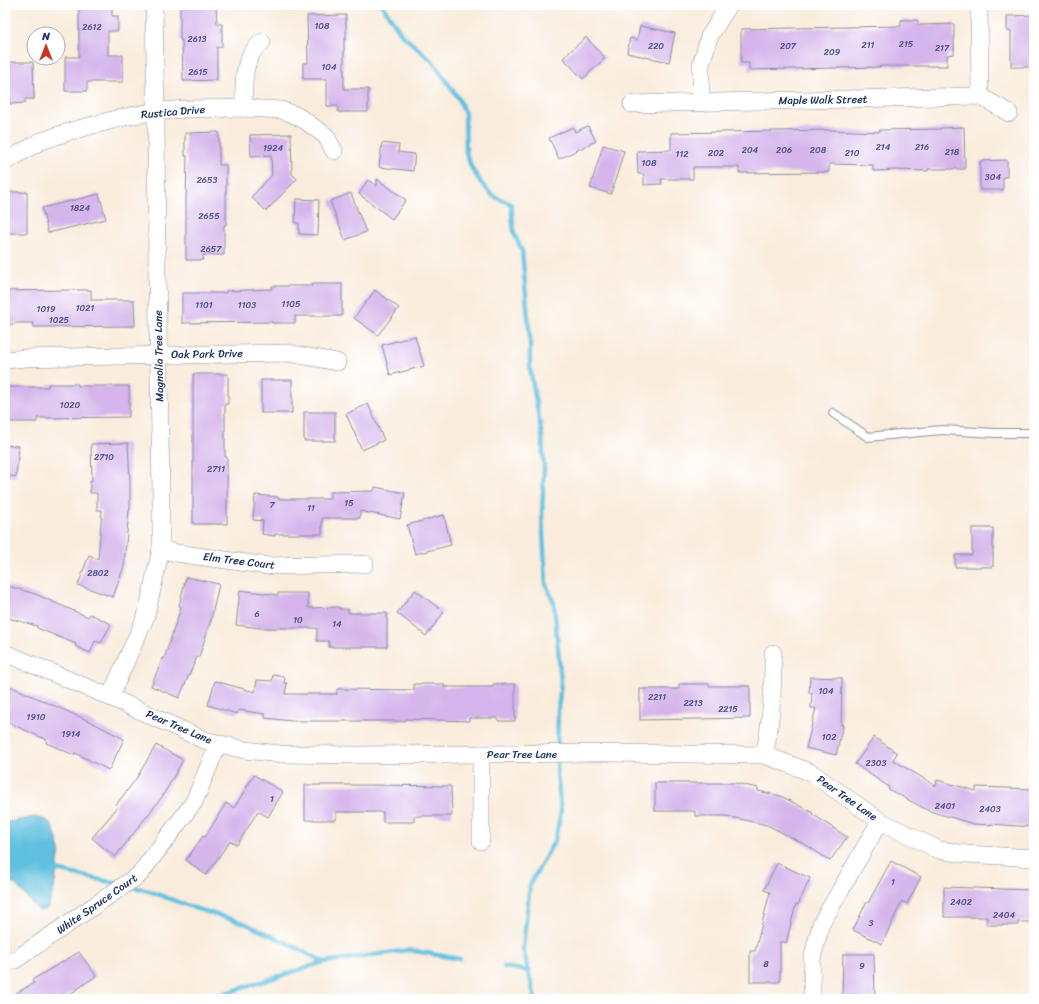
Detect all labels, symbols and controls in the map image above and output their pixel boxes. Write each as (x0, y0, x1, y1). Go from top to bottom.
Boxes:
house number: 108 (315, 18, 330, 34)
house number: 2612 (82, 19, 102, 35)
north arrow (26, 26, 66, 66)
text: N (41, 27, 50, 46)
house number: 2613 (187, 31, 207, 47)
house number: 215 (899, 36, 914, 52)
house number: 211 (862, 37, 875, 53)
house number: 220 (648, 38, 664, 54)
house number: 207 (780, 38, 797, 54)
house number: 217 (935, 40, 950, 56)
house number: 209 (824, 44, 841, 60)
house number: 104 (321, 59, 337, 75)
house number: 2615 (188, 64, 208, 80)
street label: Maple Walk Street (778, 90, 868, 110)
street label: Rustica Drive (140, 100, 206, 124)
house number: 214 (876, 139, 891, 155)
house number: 216 (915, 139, 929, 155)
house number: 1924 (263, 140, 283, 156)
house number: 204 (742, 142, 759, 158)
house number: 206 (776, 142, 792, 158)
house number: 208 (810, 142, 827, 158)
house number: 218 (945, 144, 960, 160)
house number: 202 (708, 145, 724, 161)
house number: 210 (845, 145, 860, 161)
house number: 112 (676, 146, 688, 162)
house number: 108 (642, 155, 657, 171)
house number: 304 (985, 169, 1001, 185)
house number: 2653 (197, 172, 217, 188)
house number: 1824 (70, 200, 90, 216)
house number: 2655 (198, 208, 220, 224)
house number: 2657 (201, 241, 222, 257)
house number: 1105 (282, 296, 301, 312)
house number: 1101 (195, 297, 213, 313)
house number: 1103 (238, 297, 256, 313)
house number: 1021 (76, 300, 94, 316)
house number: 1019 (37, 301, 56, 317)
street label: Magnolia Tree Lane (149, 310, 169, 402)
house number: 1025 (49, 312, 70, 328)
street label: Oak Park Drive (171, 344, 243, 364)
house number: 1020 (60, 397, 81, 413)
house number: 2710 (94, 449, 114, 465)
house number: 2711 (207, 461, 225, 477)
house number: 15 (344, 495, 354, 511)
house number: 7 (269, 497, 275, 513)
house number: 11 (307, 500, 315, 516)
street label: Elm Tree Court (202, 547, 276, 575)
house number: 2802 (87, 565, 109, 581)
house number: 6 (254, 606, 260, 622)
house number: 10 (293, 612, 303, 628)
house number: 14 (332, 616, 342, 632)
house number: 104 (818, 683, 834, 699)
house number: 2211 (648, 689, 666, 705)
house number: 2213 (683, 695, 703, 711)
house number: 2215 (718, 701, 738, 717)
street label: Pear Tree Lane (143, 705, 216, 750)
house number: 1910 (27, 709, 46, 725)
house number: 1914 (62, 726, 81, 742)
house number: 102 (822, 729, 836, 745)
street label: Pear Tree Lane (487, 745, 558, 764)
house number: 2303 (866, 755, 886, 771)
street label: Pear Tree Lane (813, 770, 882, 826)
house number: 1 (270, 791, 274, 807)
house number: 2401 (935, 798, 955, 814)
house number: 2403 (979, 801, 1001, 817)
street label: White Spruce Court (52, 869, 142, 939)
house number: 1 (891, 874, 895, 890)
house number: 2402 (950, 894, 972, 910)
house number: 2404 (993, 907, 1015, 923)
house number: 3 (869, 915, 874, 931)
house number: 8 (763, 956, 769, 972)
house number: 9 (859, 958, 865, 974)

